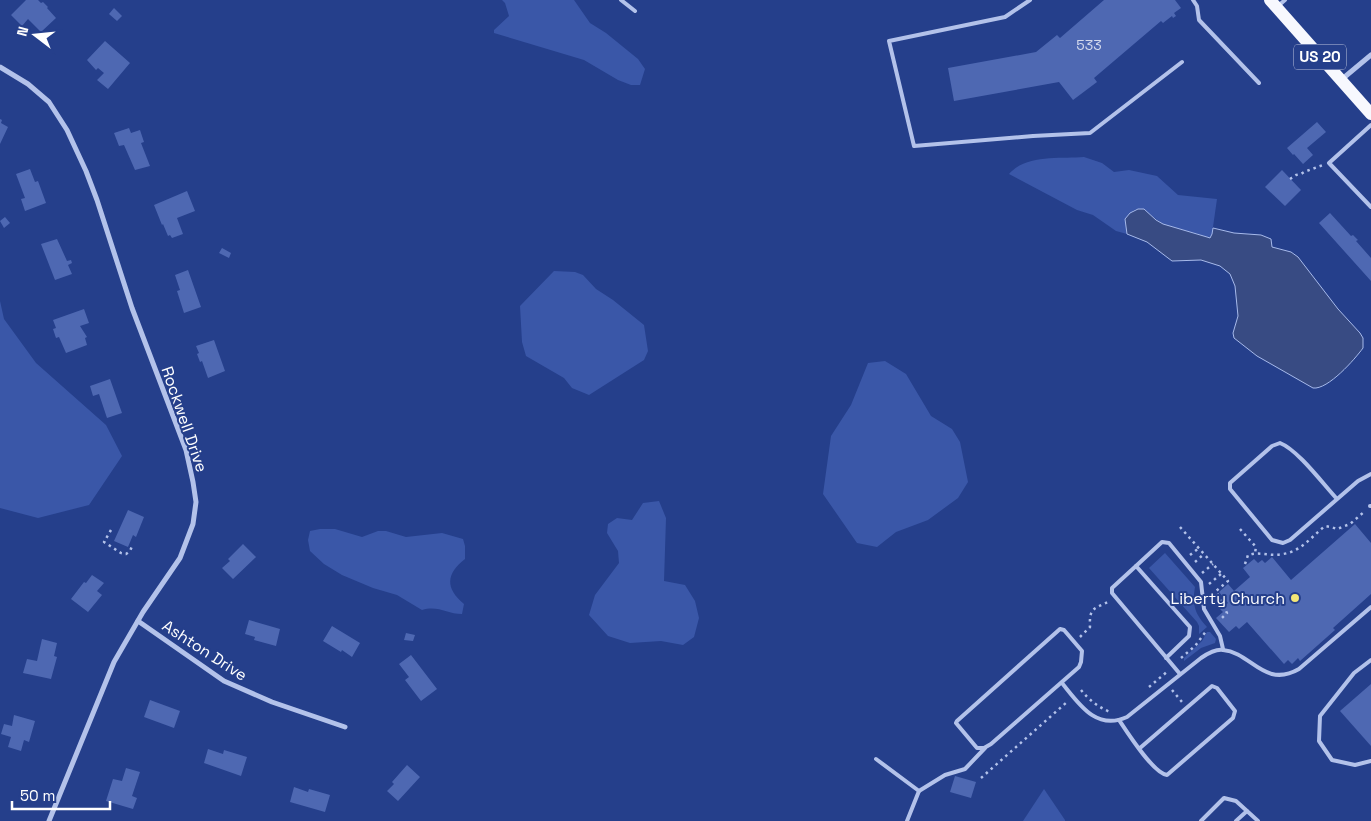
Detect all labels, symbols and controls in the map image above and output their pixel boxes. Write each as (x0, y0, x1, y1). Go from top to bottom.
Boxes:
north arrow (10, 10, 60, 60)
text: N (13, 24, 32, 38)
house number: 533 (1076, 36, 1102, 54)
road number: US 20 (1294, 44, 1346, 70)
street label: Rockwell Drive (157, 363, 212, 475)
place label: Liberty Church (1170, 588, 1285, 609)
marker: Liberty Church (1289, 592, 1301, 604)
street label: Ashton Drive (158, 615, 251, 686)
scale bar (12, 778, 110, 810)
text: 50 m (20, 786, 55, 805)

